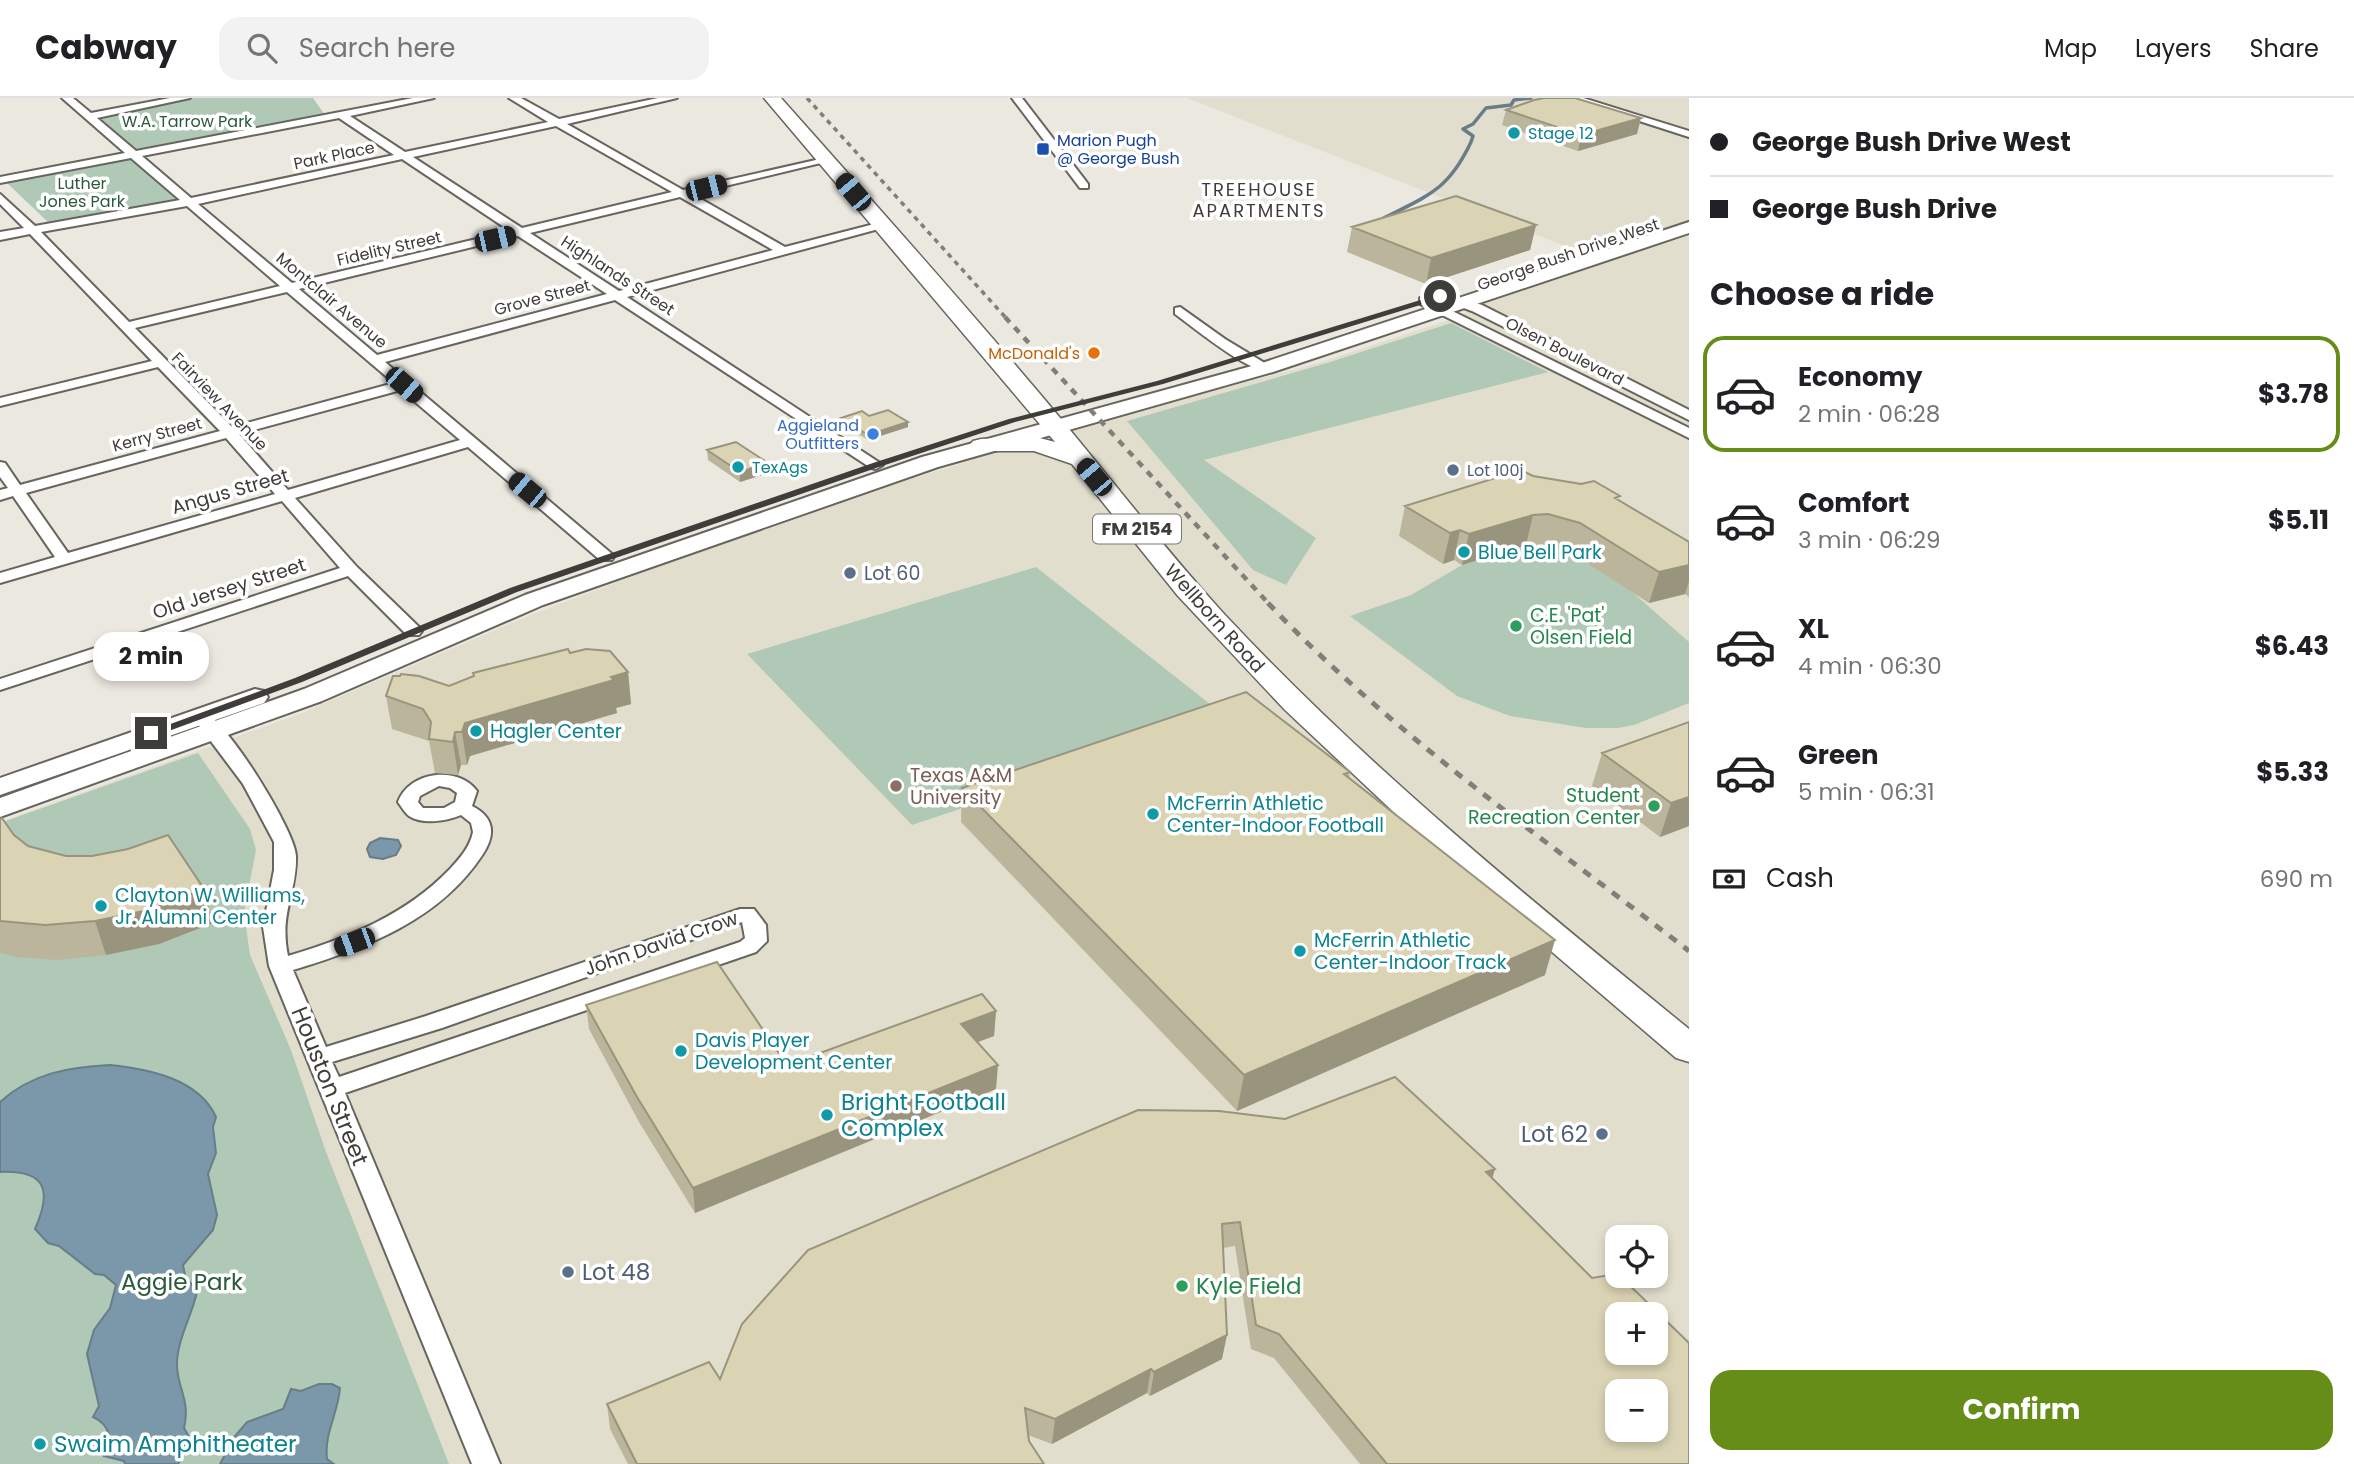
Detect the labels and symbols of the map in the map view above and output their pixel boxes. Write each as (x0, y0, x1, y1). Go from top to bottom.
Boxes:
park label: W.A. Tarrow Park (122, 110, 253, 133)
place label: Stage 12 (1528, 122, 1593, 145)
marker: Stage 12 (1506, 125, 1522, 141)
place label: Marion Pugh @ George Bush (1057, 129, 1180, 170)
street label: Park Place (292, 136, 377, 175)
marker: Marion Pugh @ George Bush (1035, 141, 1051, 157)
car (832, 169, 875, 215)
park label: Luther Jones Park (39, 172, 126, 213)
car (684, 173, 729, 203)
district label: TREEHOUSE APARTMENTS (1192, 177, 1326, 223)
street label: George Bush Drive West (1474, 213, 1662, 296)
car (473, 224, 518, 254)
street label: Fidelity Street (335, 225, 444, 272)
street label: Highlands Street (556, 230, 679, 321)
street label: Montclair Avenue (271, 247, 392, 354)
street label: Grove Street (491, 274, 593, 321)
route start (1424, 280, 1456, 312)
street label: Olsen Boulevard (1502, 312, 1628, 391)
place label: McDonald's (988, 342, 1080, 365)
marker: McDonald's (1086, 345, 1102, 361)
street label: Fairview Avenue (167, 347, 273, 456)
car (382, 363, 427, 407)
street label: Kerry Street (110, 411, 204, 457)
place label: Aggieland Outfitters (777, 414, 859, 455)
marker: Aggieland Outfitters (865, 426, 881, 442)
car (1073, 454, 1116, 500)
place label: TexAgs (752, 456, 808, 479)
marker: TexAgs (730, 459, 746, 475)
place label: Lot 100j (1467, 459, 1523, 482)
street label: Angus Street (168, 462, 292, 521)
marker: Lot 100j (1445, 462, 1461, 478)
car (505, 468, 550, 512)
road number: FM 2154 (1093, 514, 1181, 544)
place label: Blue Bell Park (1478, 539, 1602, 566)
marker: Blue Bell Park (1456, 544, 1472, 560)
street label: Old Jersey Street (149, 551, 309, 626)
street label: Wellborn Road (1158, 558, 1271, 679)
place label: Lot 60 (864, 560, 920, 587)
marker: Lot 60 (842, 565, 858, 581)
place label: C.E. 'Pat' Olsen Field (1530, 602, 1632, 651)
marker: C.E. 'Pat' Olsen Field (1508, 618, 1524, 634)
callout: 2 min (93, 632, 209, 680)
route end (135, 717, 167, 749)
place label: Hagler Center (490, 718, 622, 745)
marker: Hagler Center (468, 723, 484, 739)
place label: Texas A&M University (910, 762, 1012, 811)
marker: Texas A&M University (888, 778, 904, 794)
place label: Student Recreation Center (1468, 782, 1640, 831)
place label: McFerrin Athletic Center-Indoor Football (1167, 790, 1384, 839)
marker: Student Recreation Center (1646, 798, 1662, 814)
marker: McFerrin Athletic Center-Indoor Football (1145, 806, 1161, 822)
place label: Clayton W. Williams, Jr. Alumni Center (115, 882, 305, 931)
marker: Clayton W. Williams, Jr. Alumni Center (93, 898, 109, 914)
street label: John David Crow (581, 904, 742, 982)
car (331, 925, 378, 959)
place label: McFerrin Athletic Center-Indoor Track (1314, 927, 1507, 976)
marker: McFerrin Athletic Center-Indoor Track (1292, 943, 1308, 959)
street label: Houston Street (284, 1002, 376, 1170)
place label: Davis Player Development Center (695, 1027, 892, 1076)
marker: Davis Player Development Center (673, 1043, 689, 1059)
place label: Bright Football Complex (841, 1086, 1006, 1144)
marker: Bright Football Complex (819, 1107, 835, 1123)
place label: Lot 62 (1521, 1118, 1588, 1150)
marker: Lot 62 (1594, 1126, 1610, 1142)
place label: Lot 48 (582, 1256, 650, 1288)
marker: Lot 48 (560, 1264, 576, 1280)
park label: Aggie Park (121, 1266, 243, 1298)
place label: Kyle Field (1196, 1270, 1302, 1302)
marker: Kyle Field (1174, 1278, 1190, 1294)
place label: Swaim Amphitheater (54, 1428, 297, 1460)
marker: Swaim Amphitheater (32, 1436, 48, 1452)

